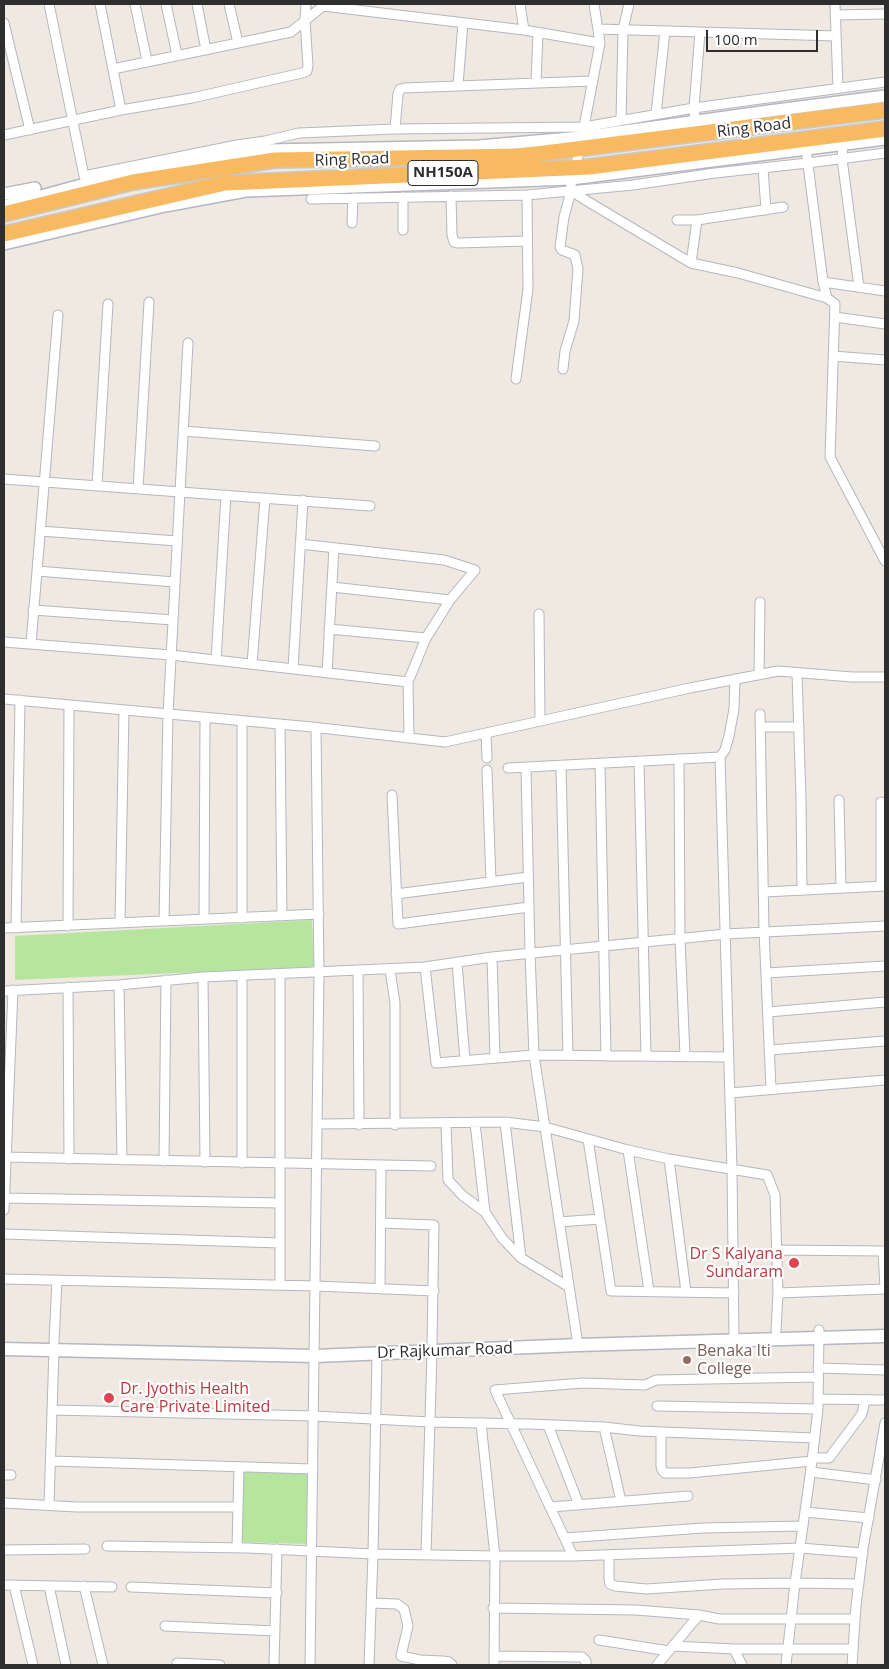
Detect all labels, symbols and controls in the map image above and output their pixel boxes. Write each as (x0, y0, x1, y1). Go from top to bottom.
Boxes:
scale bar (709, 20, 822, 52)
text: 100 m (714, 29, 758, 49)
street label: Ring Road (716, 114, 792, 142)
street label: Ring Road (314, 149, 390, 171)
road number: NH150A (408, 160, 478, 186)
place label: Dr S Kalyana Sundaram (689, 1244, 783, 1282)
marker: Dr S Kalyana Sundaram (787, 1256, 801, 1270)
street label: Dr Rajkumar Road (377, 1339, 513, 1363)
place label: Benaka Iti College (697, 1341, 771, 1379)
marker: Benaka Iti College (681, 1354, 693, 1366)
place label: Dr. Jyothis Health Care Private Limited (120, 1379, 270, 1417)
marker: Dr. Jyothis Health Care Private Limited (102, 1391, 116, 1405)

